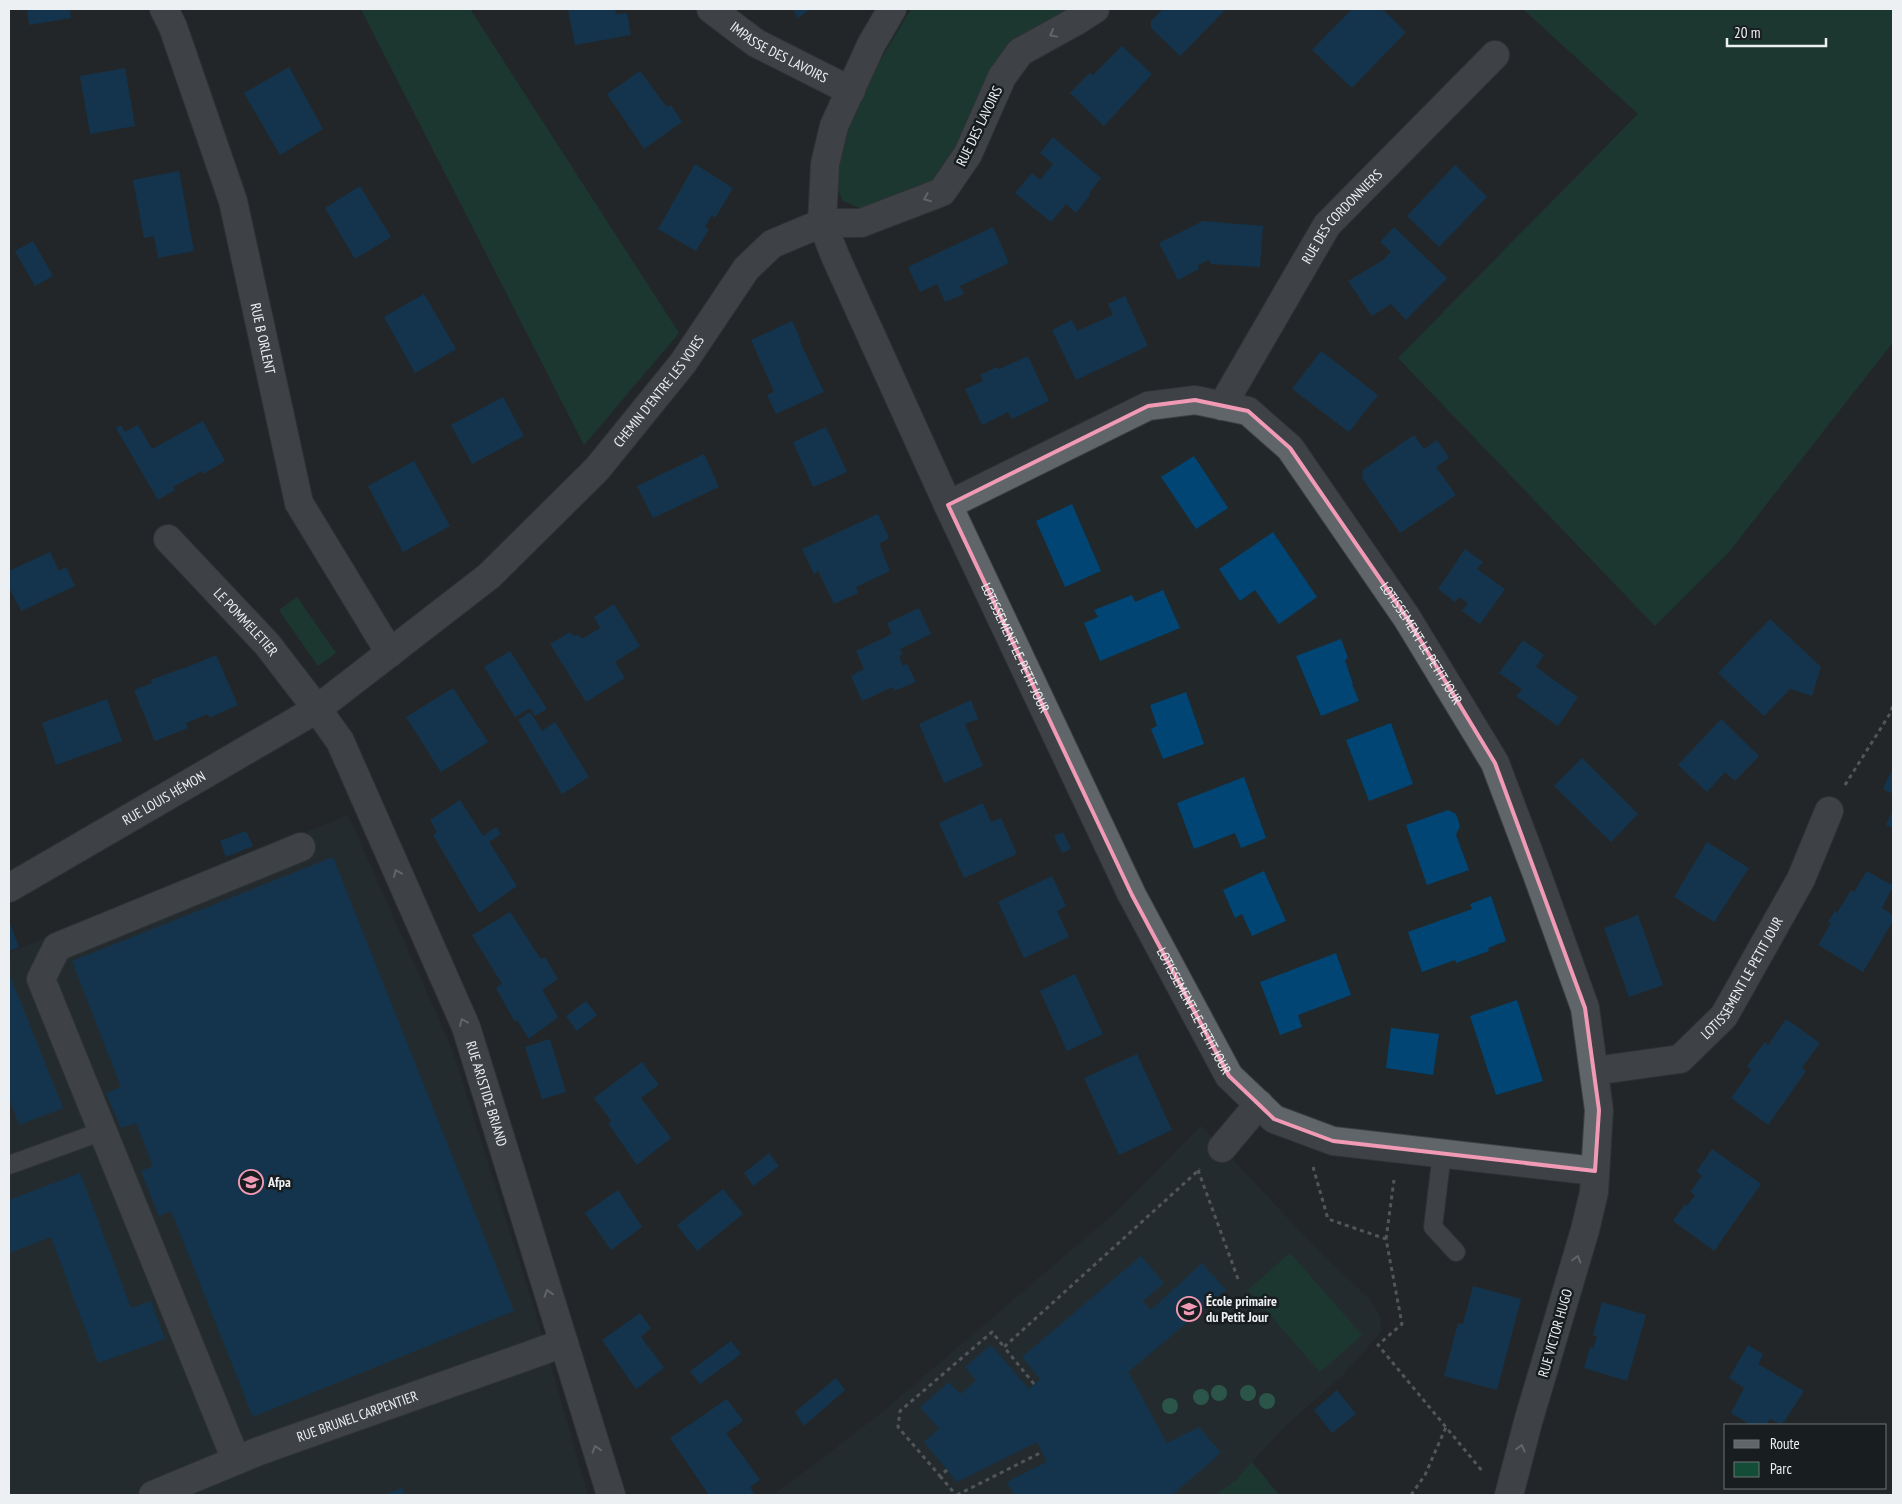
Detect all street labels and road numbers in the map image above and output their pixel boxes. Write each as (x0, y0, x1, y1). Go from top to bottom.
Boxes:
street label: IMPASSE DES LAVOIRS (726, 18, 831, 87)
street label: RUE DES LAVOIRS (952, 83, 1006, 169)
street label: RUE DES CORDONNIERS (1298, 165, 1386, 267)
street label: RUE B ORLENT (247, 301, 280, 377)
street label: CHEMIN D'ENTRE LES VOIES (609, 332, 708, 451)
street label: LOTISSEMENT LE PETIT JOUR (1376, 578, 1467, 708)
street label: LOTISSEMENT LE PETIT JOUR (977, 580, 1054, 716)
street label: LE POMMELETIER (210, 584, 282, 660)
street label: RUE LOUIS HÉMON (119, 767, 208, 829)
street label: LOTISSEMENT LE PETIT JOUR (1697, 913, 1787, 1043)
street label: LOTISSEMENT LE PETIT JOUR (1153, 944, 1236, 1078)
street label: RUE ARISTIDE BRIAND (462, 1039, 511, 1148)
street label: RUE VICTOR HUGO (1534, 1287, 1576, 1379)
street label: RUE BRUNEL CARPENTIER (294, 1386, 420, 1446)

